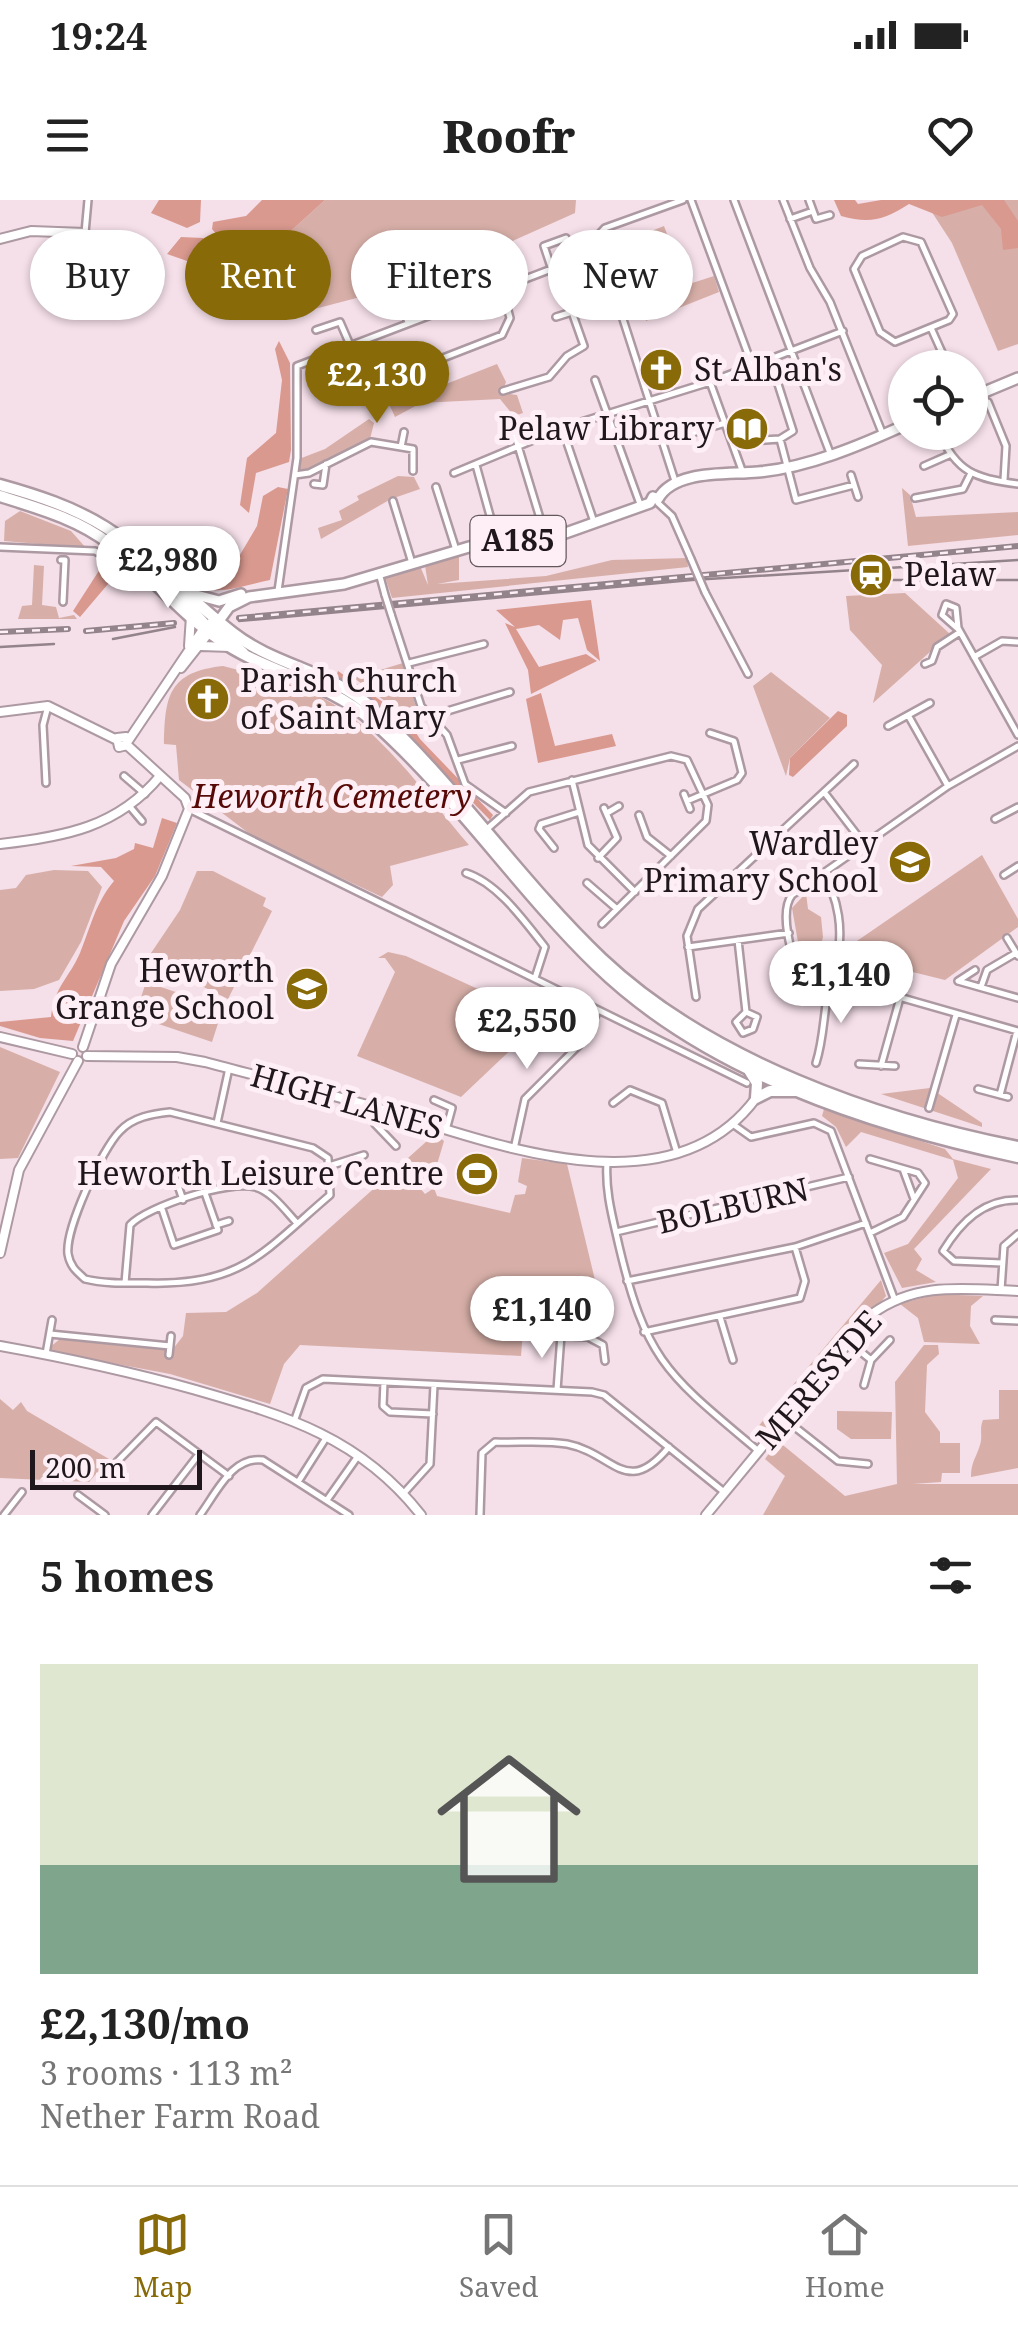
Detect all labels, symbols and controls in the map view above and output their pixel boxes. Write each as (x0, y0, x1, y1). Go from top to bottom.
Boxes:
text: 19:24 (50, 9, 147, 61)
text: Roofr (442, 105, 576, 166)
icon: menu (40, 108, 95, 163)
icon: heart (923, 108, 978, 163)
chip: Buy (30, 230, 165, 320)
chip: Rent (185, 230, 331, 320)
chip: Filters (351, 230, 528, 320)
chip: New (548, 230, 693, 320)
pin: £2,130 (296, 341, 458, 426)
church icon: St Alban's (638, 347, 684, 393)
place label: St Alban's (694, 347, 842, 390)
map controls (888, 350, 988, 450)
button: locate (888, 350, 988, 450)
text: £2,130 (327, 352, 427, 395)
place label: Pelaw Library (498, 406, 715, 449)
library icon: Pelaw Library (724, 406, 770, 452)
road number: A185 (470, 516, 566, 566)
pin: £2,980 (87, 526, 249, 611)
text: £2,980 (118, 537, 218, 580)
station icon: Pelaw (848, 552, 894, 598)
place label: Pelaw (904, 552, 996, 595)
place label: Parish Church of Saint Mary (240, 658, 457, 738)
church icon: Parish Church of Saint Mary (185, 676, 231, 722)
park label: Heworth Cemetery (191, 774, 472, 817)
place label: Wardley Primary School (643, 821, 879, 901)
school or university icon: Wardley Primary School (887, 839, 933, 885)
pin: £1,140 (760, 941, 922, 1026)
place label: Heworth Grange School (55, 948, 274, 1028)
text: £1,140 (791, 952, 891, 995)
school or university icon: Heworth Grange School (284, 966, 330, 1012)
pin: £2,550 (446, 987, 608, 1072)
text: £2,550 (477, 998, 577, 1041)
street label: HIGH LANES (246, 1053, 448, 1149)
place label: Heworth Leisure Centre (77, 1151, 444, 1194)
sports icon: Heworth Leisure Centre (454, 1151, 500, 1197)
street label: BOLBURN (653, 1166, 812, 1243)
pin: £1,140 (461, 1276, 623, 1361)
text: £1,140 (492, 1287, 592, 1330)
street label: MERESYDE (746, 1300, 890, 1458)
scale bar (30, 1445, 202, 1490)
text: 200 m (45, 1448, 126, 1486)
text: 5 homes (40, 1547, 214, 1604)
icon: filters (923, 1548, 978, 1603)
icon: home (419, 1729, 599, 1909)
text: £2,130/mo (40, 1994, 250, 2051)
text: 3 rooms · 113 m² (40, 2051, 293, 2094)
text: Nether Farm Road (40, 2094, 320, 2137)
tab: Map (133, 2207, 192, 2305)
tab: Saved (459, 2207, 538, 2305)
tab: Home (805, 2207, 885, 2305)

